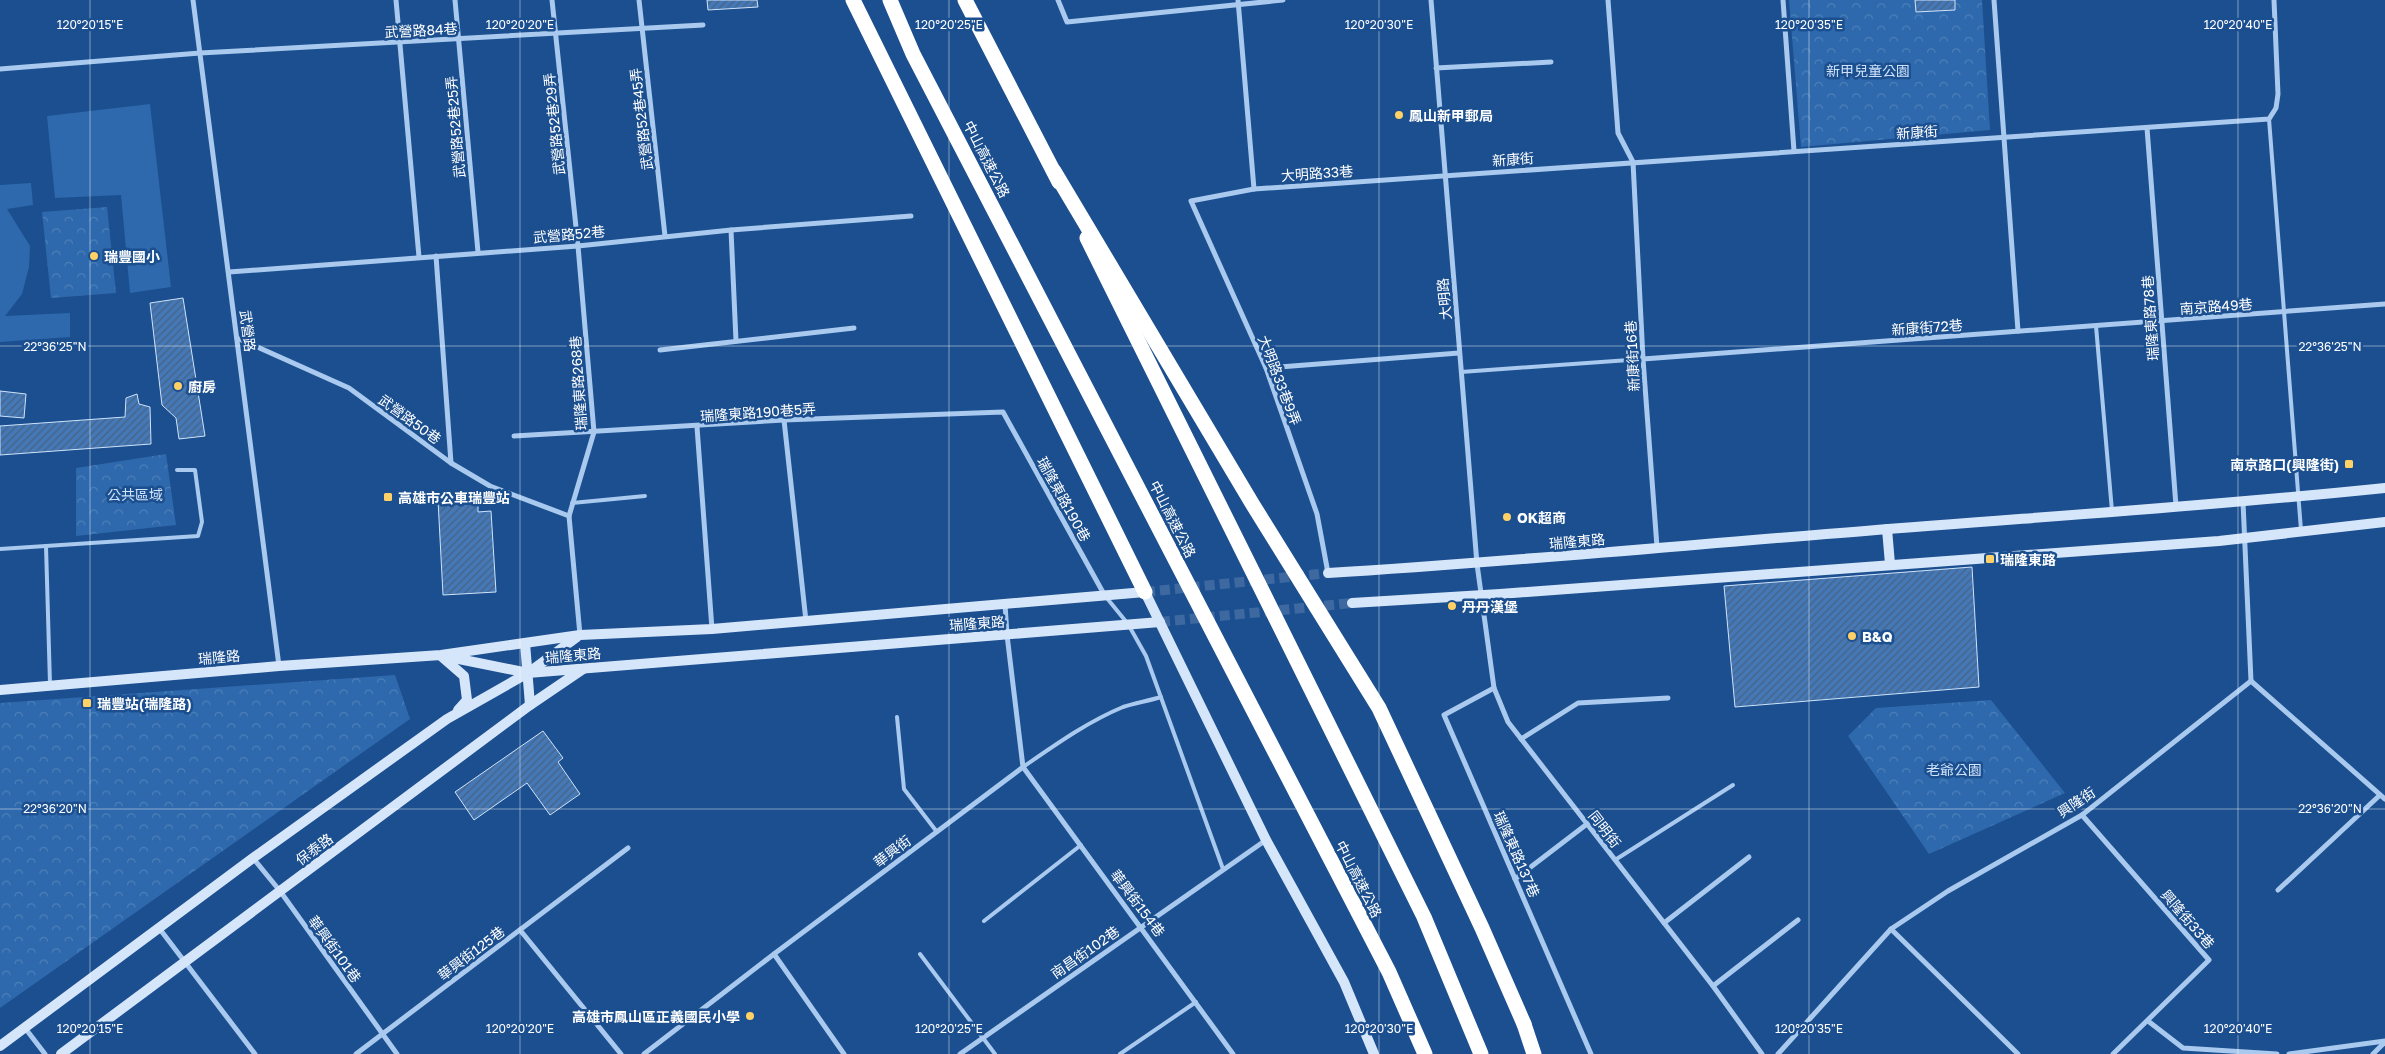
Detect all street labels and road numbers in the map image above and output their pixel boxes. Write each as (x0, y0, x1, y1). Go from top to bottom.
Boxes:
street label: 武營路84巷 (384, 20, 458, 40)
street label: 武營路52巷45弄 (626, 67, 656, 171)
street label: 武營路52巷29弄 (540, 72, 568, 176)
street label: 武營路52巷25弄 (442, 75, 468, 179)
street label: 中山高速公路 (960, 118, 1014, 200)
street label: 新康街 (1895, 122, 1939, 142)
street label: 新康街 (1491, 149, 1535, 169)
street label: 大明路33巷 (1280, 162, 1354, 184)
street label: 武營路52巷 (532, 222, 606, 246)
street label: 瑞隆東路78巷 (2139, 275, 2161, 361)
street label: 大明路 (1434, 277, 1454, 321)
street label: 南京路49巷 (2179, 295, 2253, 317)
street label: 武營路 (237, 309, 259, 353)
street label: 新康街72巷 (1891, 316, 1963, 338)
street label: 新康街16巷 (1622, 320, 1642, 392)
street label: 大明路33巷9弄 (1255, 333, 1305, 427)
street label: 瑞隆東路268巷 (566, 335, 590, 431)
street label: 武營路50巷 (376, 391, 444, 447)
street label: 瑞隆東路190巷5弄 (700, 399, 816, 425)
street label: 瑞隆東路190巷 (1034, 454, 1094, 544)
street label: 中山高速公路 (1146, 478, 1200, 560)
street label: 瑞隆東路 (1548, 530, 1606, 552)
street label: 瑞隆東路 (948, 613, 1006, 633)
street label: 瑞隆東路 (544, 644, 602, 666)
street label: 瑞隆路 (197, 647, 241, 667)
street label: 興隆街 (2054, 783, 2098, 821)
street label: 同明街 (1585, 807, 1625, 851)
street label: 瑞隆東路137巷 (1490, 808, 1544, 900)
street label: 保泰路 (292, 830, 336, 868)
street label: 華興街 (870, 832, 914, 870)
street label: 中山高速公路 (1332, 838, 1386, 920)
street label: 華興街154巷 (1107, 866, 1169, 940)
street label: 興隆街33巷 (2158, 886, 2218, 952)
street label: 華興街101巷 (305, 912, 365, 986)
street label: 華興街125巷 (434, 922, 508, 984)
street label: 南昌街102巷 (1048, 922, 1122, 982)

